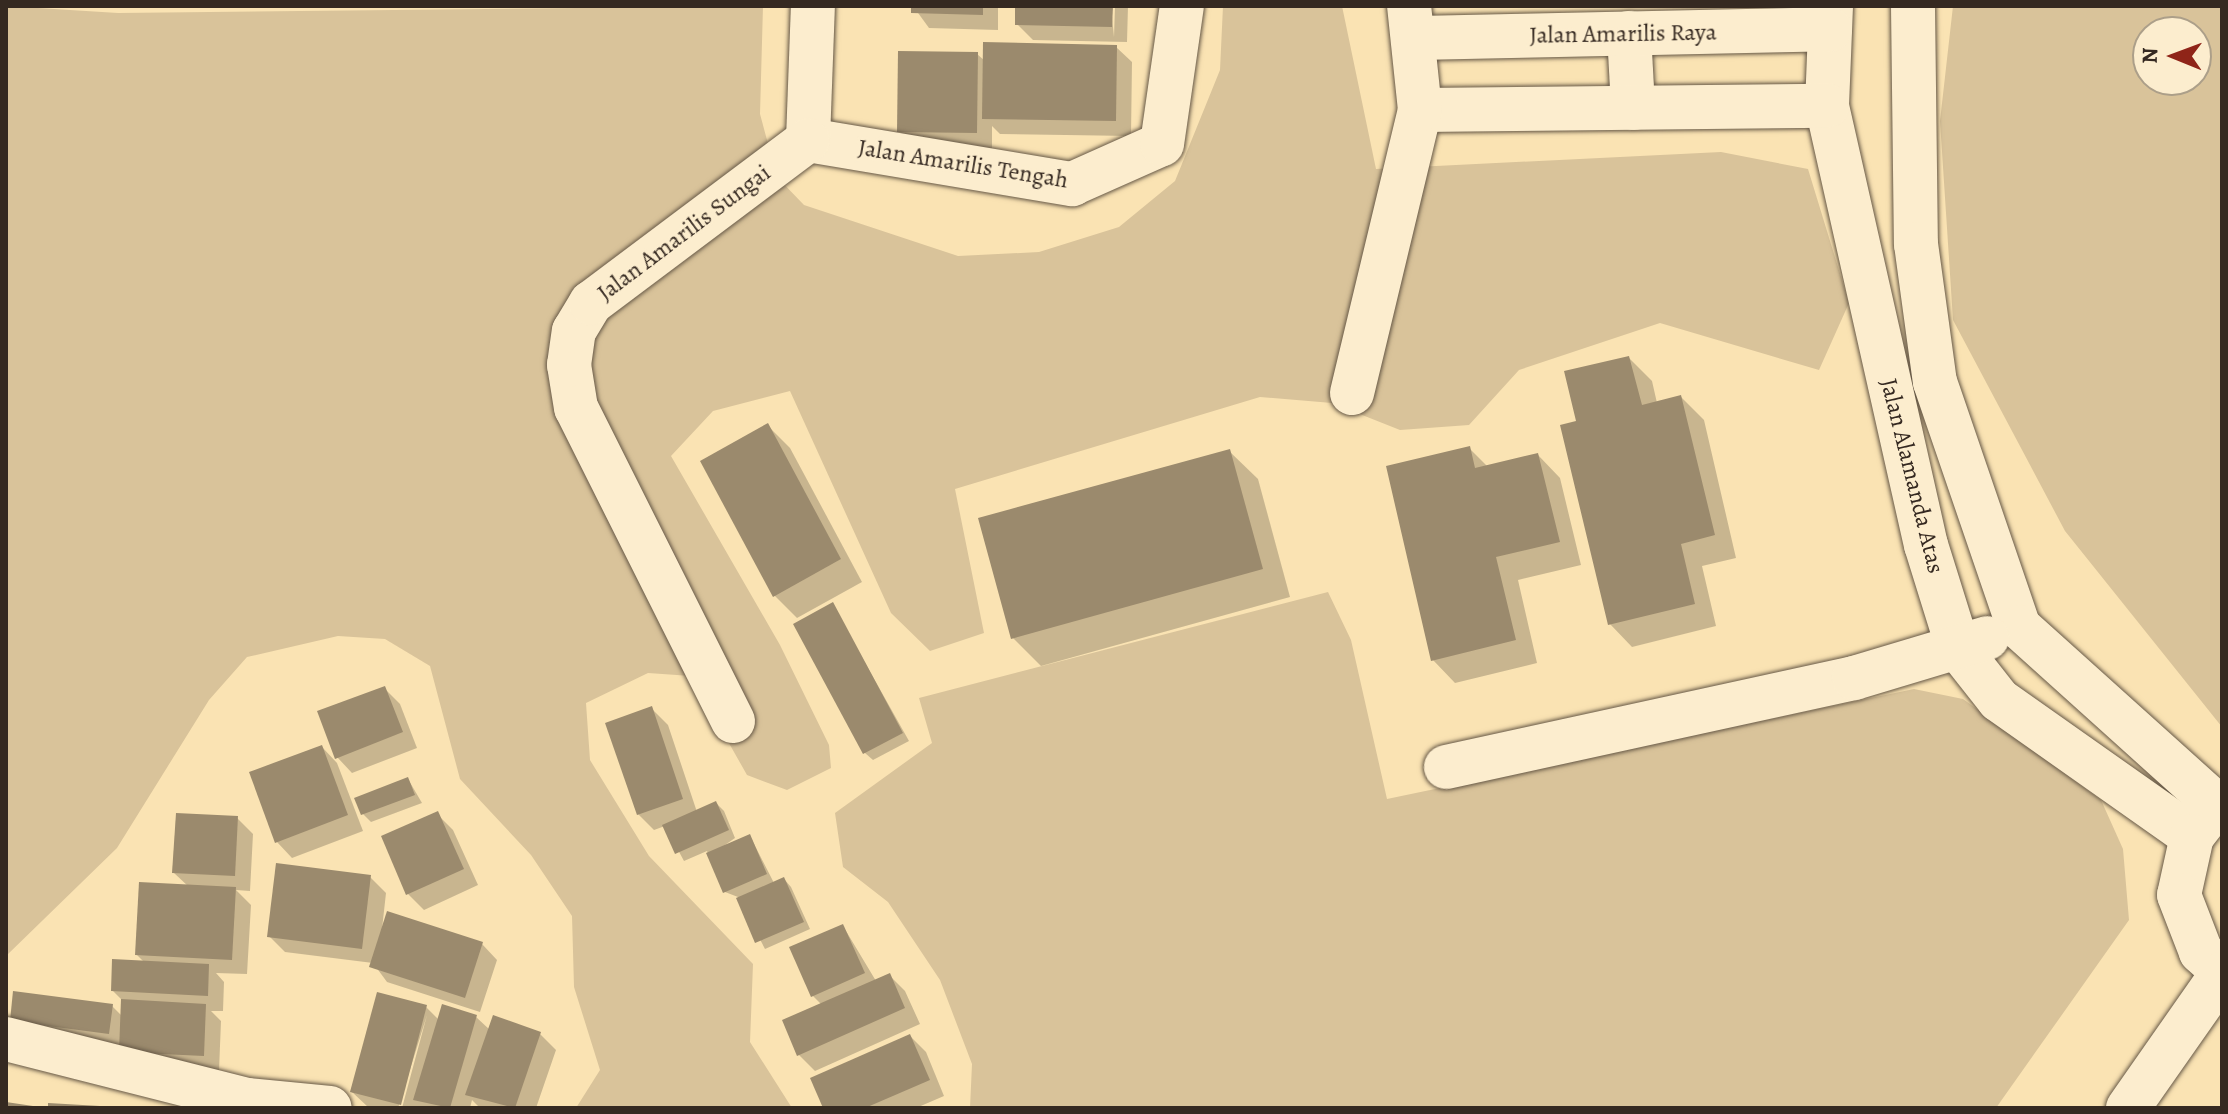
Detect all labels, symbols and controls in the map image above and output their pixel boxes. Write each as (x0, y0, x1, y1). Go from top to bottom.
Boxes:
north arrow (2132, 16, 2212, 96)
street label: Jalan Amarilis Raya (1529, 18, 1717, 50)
text: N (2135, 47, 2165, 64)
street label: Jalan Amarilis Tengah (856, 133, 1070, 195)
street label: Jalan Amarilis Sungai (592, 158, 776, 308)
street label: Jalan Alamanda Atas (1874, 376, 1950, 576)

